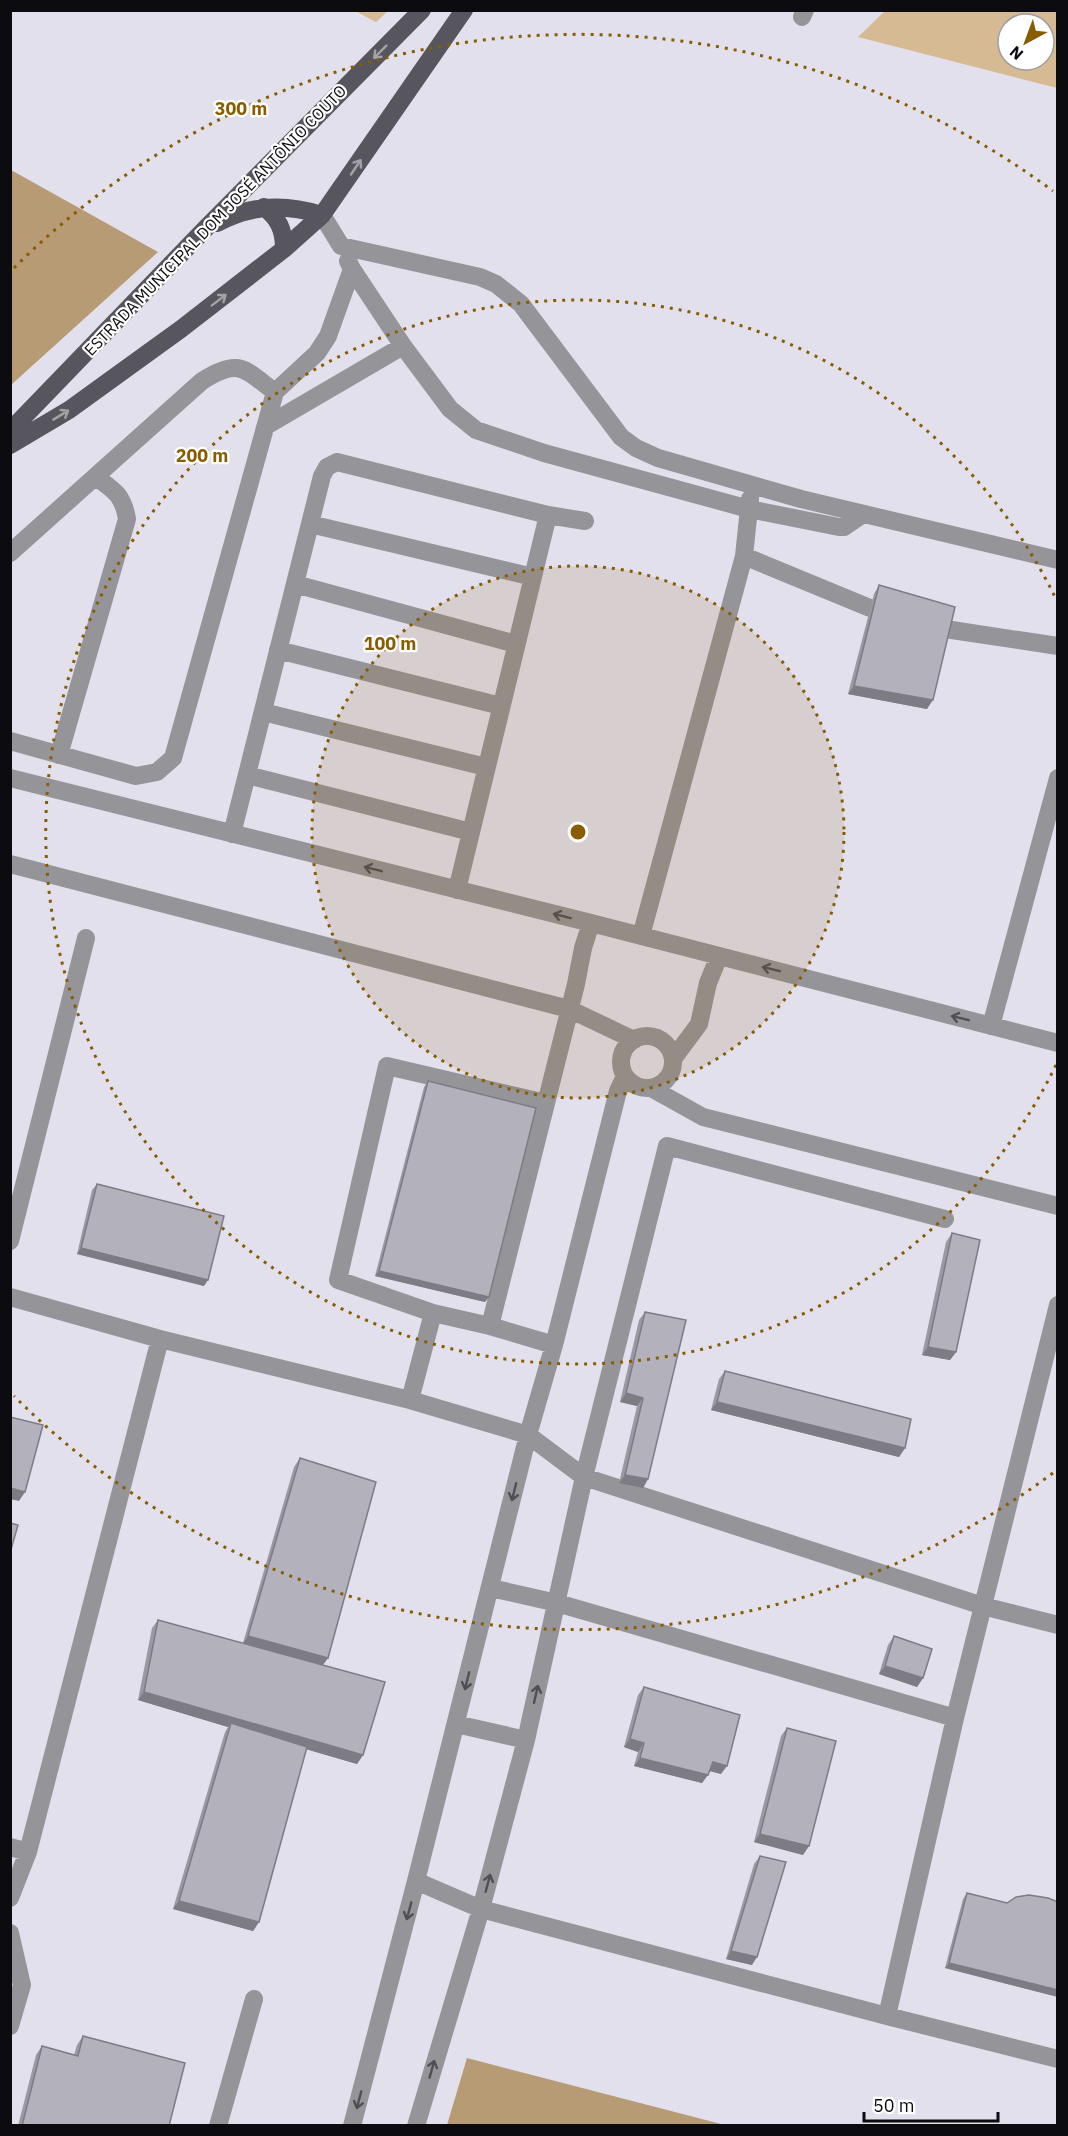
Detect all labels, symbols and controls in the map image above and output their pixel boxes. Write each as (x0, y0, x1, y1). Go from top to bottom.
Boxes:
north arrow (996, 12, 1056, 72)
text: N (1005, 42, 1027, 65)
one-way arrow (373, 45, 388, 60)
street label: ESTRADA MUNICIPAL DOM JOSÉ ANTÔNIO COUTO (79, 80, 350, 360)
text: 300 m (215, 97, 267, 120)
one-way arrow (350, 159, 362, 176)
one-way arrow (210, 294, 226, 307)
one-way arrow (52, 408, 69, 420)
text: 200 m (176, 444, 228, 467)
text: 100 m (364, 632, 416, 655)
centre of rings (568, 822, 588, 842)
one-way arrow (364, 862, 383, 874)
one-way arrow (553, 909, 572, 921)
one-way arrow (762, 963, 781, 975)
one-way arrow (951, 1012, 970, 1023)
one-way arrow (507, 1482, 519, 1501)
one-way arrow (460, 1672, 472, 1691)
one-way arrow (531, 1684, 543, 1703)
one-way arrow (482, 1873, 494, 1892)
one-way arrow (402, 1901, 414, 1920)
one-way arrow (427, 2060, 438, 2079)
scale bar (864, 2085, 998, 2123)
one-way arrow (352, 2090, 364, 2109)
text: 50 m (873, 2094, 915, 2117)

